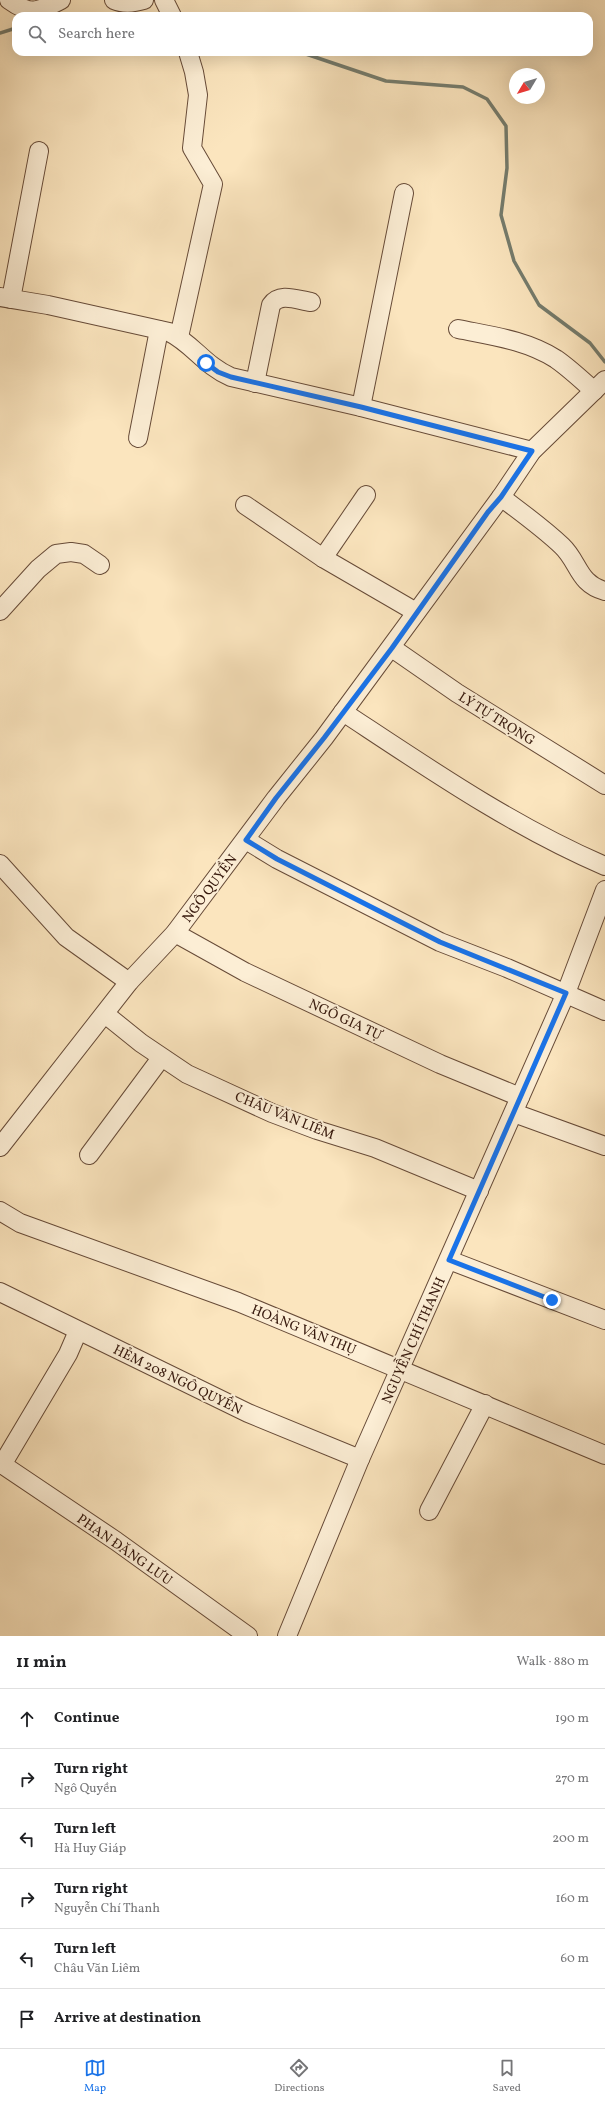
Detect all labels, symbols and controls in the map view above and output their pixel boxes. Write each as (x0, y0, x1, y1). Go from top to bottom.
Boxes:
search box (12, 12, 593, 56)
icon: search (26, 23, 48, 45)
text: Search here (58, 24, 135, 45)
north arrow (509, 68, 545, 104)
route start (197, 354, 215, 372)
street label: LÝ TỰ TRỌNG (454, 688, 538, 750)
street label: NGÔ QUYỀN (177, 850, 242, 927)
street label: NGÔ GIA TỰ (305, 995, 386, 1046)
street label: CHÂU VĂN LIÊM (232, 1087, 337, 1145)
street label: NGUYỄN CHÍ THANH (376, 1274, 451, 1407)
route end (543, 1291, 561, 1309)
street label: HOÀNG VĂN THỤ (248, 1300, 359, 1360)
street label: HẺM 208 NGÔ QUYỀN (110, 1339, 246, 1420)
street label: PHAN ĐĂNG LƯU (73, 1509, 176, 1590)
text: 11 min (16, 1651, 67, 1674)
text: Walk · 880 m (517, 1653, 589, 1671)
icon: ahead (16, 1708, 38, 1730)
text: Continue (54, 1708, 119, 1729)
text: 190 m (555, 1710, 589, 1728)
text: Turn right (54, 1759, 128, 1780)
icon: right (16, 1768, 38, 1790)
text: 270 m (555, 1770, 589, 1788)
text: Ngô Quyền (54, 1780, 117, 1798)
text: Turn left (54, 1819, 116, 1840)
icon: left (16, 1828, 38, 1850)
text: 200 m (552, 1830, 589, 1848)
text: Hà Huy Giáp (54, 1840, 126, 1858)
text: Turn right (54, 1879, 128, 1900)
icon: right (16, 1888, 38, 1910)
text: 160 m (555, 1890, 589, 1908)
text: Nguyễn Chí Thanh (54, 1900, 160, 1918)
text: Turn left (54, 1939, 116, 1960)
icon: left (16, 1948, 38, 1970)
text: 60 m (561, 1950, 589, 1968)
text: Châu Văn Liêm (54, 1960, 140, 1978)
icon: arrive (16, 2008, 38, 2030)
text: Arrive at destination (54, 2008, 201, 2029)
tab: Map (84, 2057, 106, 2096)
tab: Directions (274, 2057, 325, 2096)
tab: Saved (493, 2057, 521, 2096)

